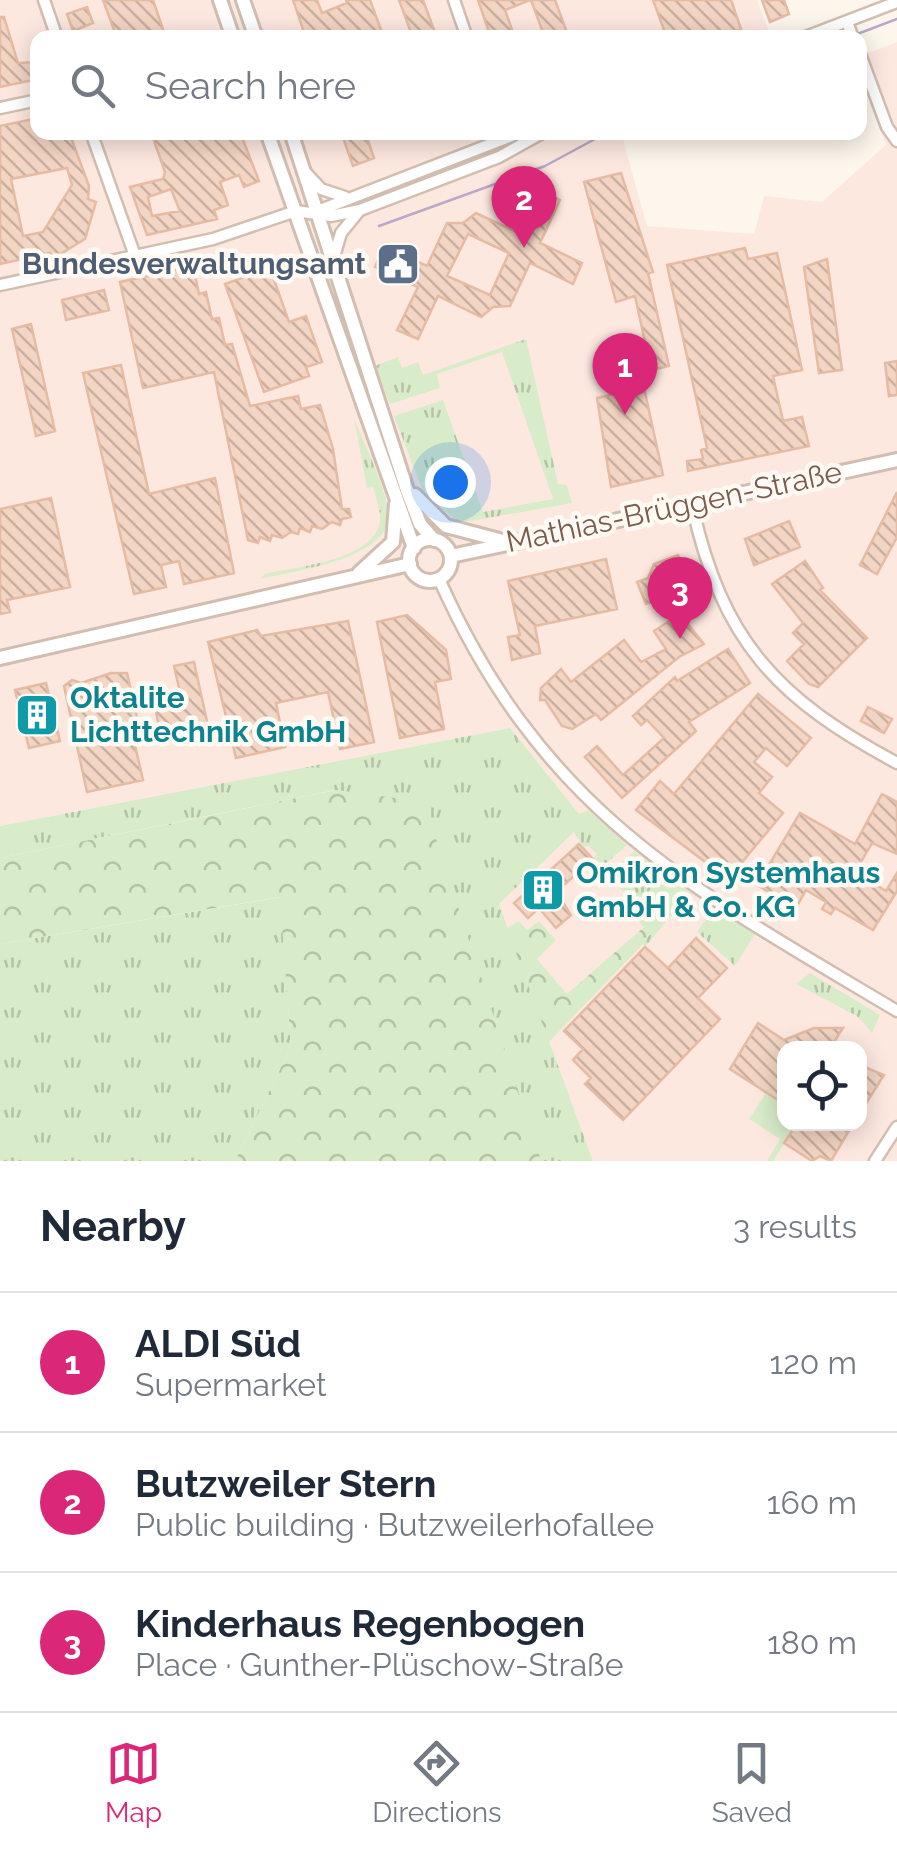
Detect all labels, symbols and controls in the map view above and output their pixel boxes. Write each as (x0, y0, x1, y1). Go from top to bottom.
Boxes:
search box (30, 30, 867, 140)
icon: search (65, 58, 120, 113)
text: Search here (145, 63, 356, 108)
pin: 2 (492, 166, 556, 248)
public building icon: Bundesverwaltungsamt (375, 241, 421, 287)
place label: Bundesverwaltungsamt (22, 246, 366, 281)
pin: 1 (592, 332, 658, 415)
street label: Mathias-Brüggen-Straße (503, 454, 845, 559)
your location (425, 457, 476, 508)
pin: 3 (648, 556, 712, 639)
place label: Oktalite Lichttechnik GmbH (70, 680, 346, 749)
building icon: Oktalite Lichttechnik GmbH (14, 692, 60, 738)
place label: Omikron Systemhaus GmbH & Co. KG (576, 855, 880, 924)
building icon: Omikron Systemhaus GmbH & Co. KG (520, 867, 566, 913)
map controls (777, 1041, 867, 1131)
button: locate (777, 1041, 867, 1131)
text: Nearby (40, 1202, 186, 1251)
text: 3 results (733, 1208, 857, 1245)
text: ALDI Süd (135, 1321, 301, 1366)
text: 1 (65, 1344, 80, 1381)
text: 120 m (769, 1344, 857, 1381)
text: Supermarket (135, 1366, 327, 1403)
text: Butzweiler Stern (135, 1461, 437, 1506)
text: 2 (63, 1484, 82, 1521)
text: 160 m (767, 1484, 857, 1521)
text: Public building · Butzweilerhofallee (135, 1506, 654, 1543)
text: Kinderhaus Regenbogen (135, 1601, 585, 1646)
text: 3 (64, 1624, 81, 1661)
text: 180 m (767, 1624, 857, 1661)
text: Place · Gunther-Plüschow-Straße (135, 1646, 624, 1683)
tab: Map (105, 1736, 162, 1829)
tab: Directions (372, 1736, 502, 1829)
tab: Saved (712, 1736, 792, 1829)

